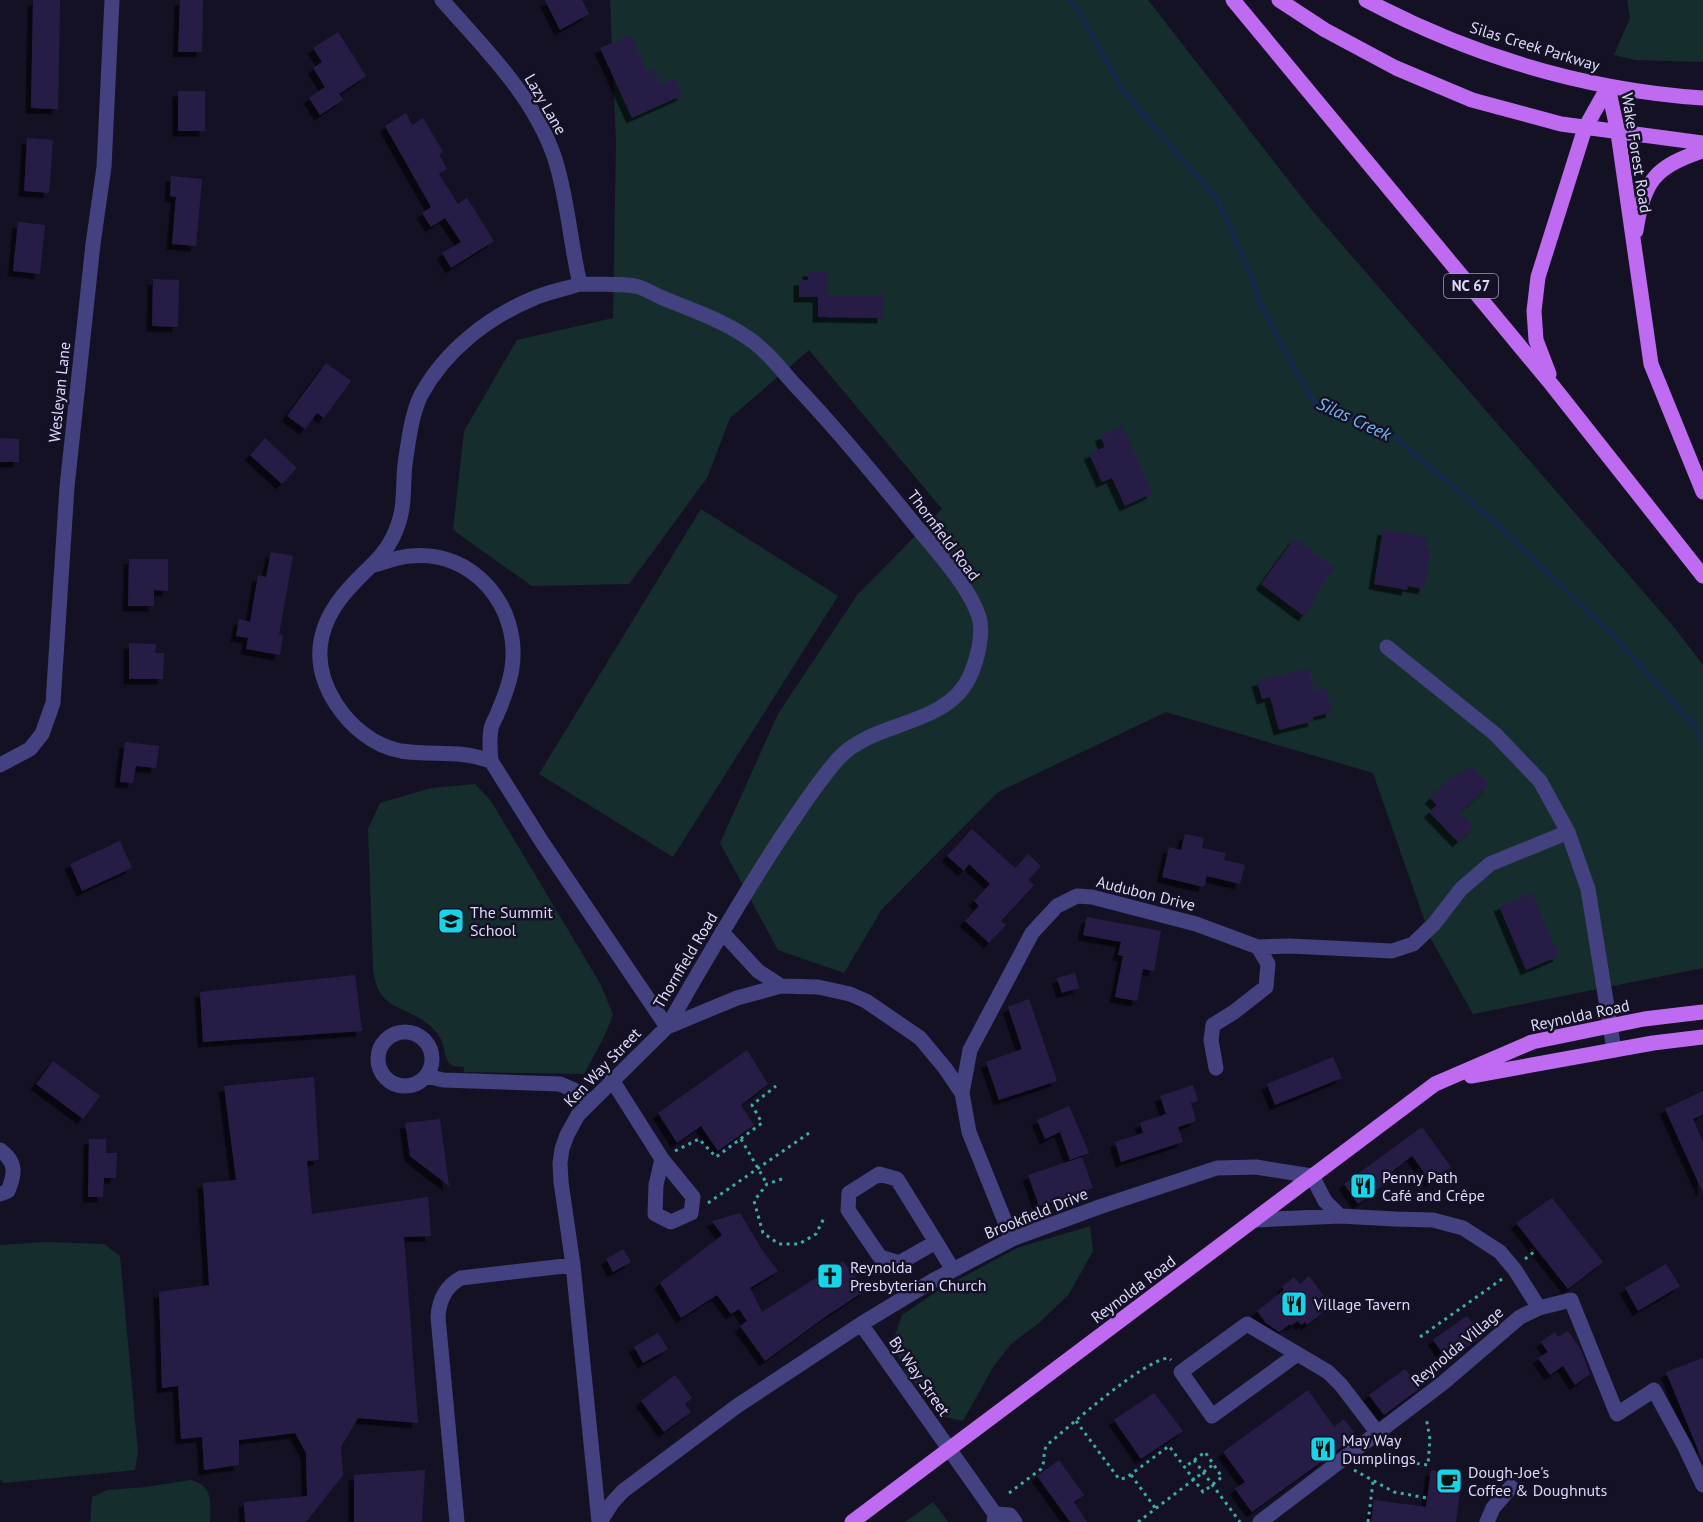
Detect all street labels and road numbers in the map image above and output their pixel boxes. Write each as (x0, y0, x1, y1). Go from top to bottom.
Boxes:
street label: Silas Creek Parkway (1468, 17, 1603, 75)
street label: Lazy Lane (521, 70, 571, 138)
street label: Wake Forest Road (1618, 92, 1656, 214)
road number: NC 67 (1444, 274, 1498, 298)
street label: Wesleyan Lane (44, 341, 74, 443)
street label: Thornfield Road (903, 486, 985, 584)
street label: Audubon Drive (1094, 871, 1198, 915)
street label: Thornfield Road (648, 908, 722, 1012)
street label: Reynolda Road (1529, 995, 1631, 1035)
street label: Ken Way Street (559, 1023, 645, 1111)
street label: Brookfield Drive (981, 1183, 1091, 1243)
street label: Reynolda Road (1087, 1251, 1179, 1327)
street label: Reynolda Village (1407, 1302, 1507, 1390)
street label: By Way Street (885, 1332, 955, 1420)

